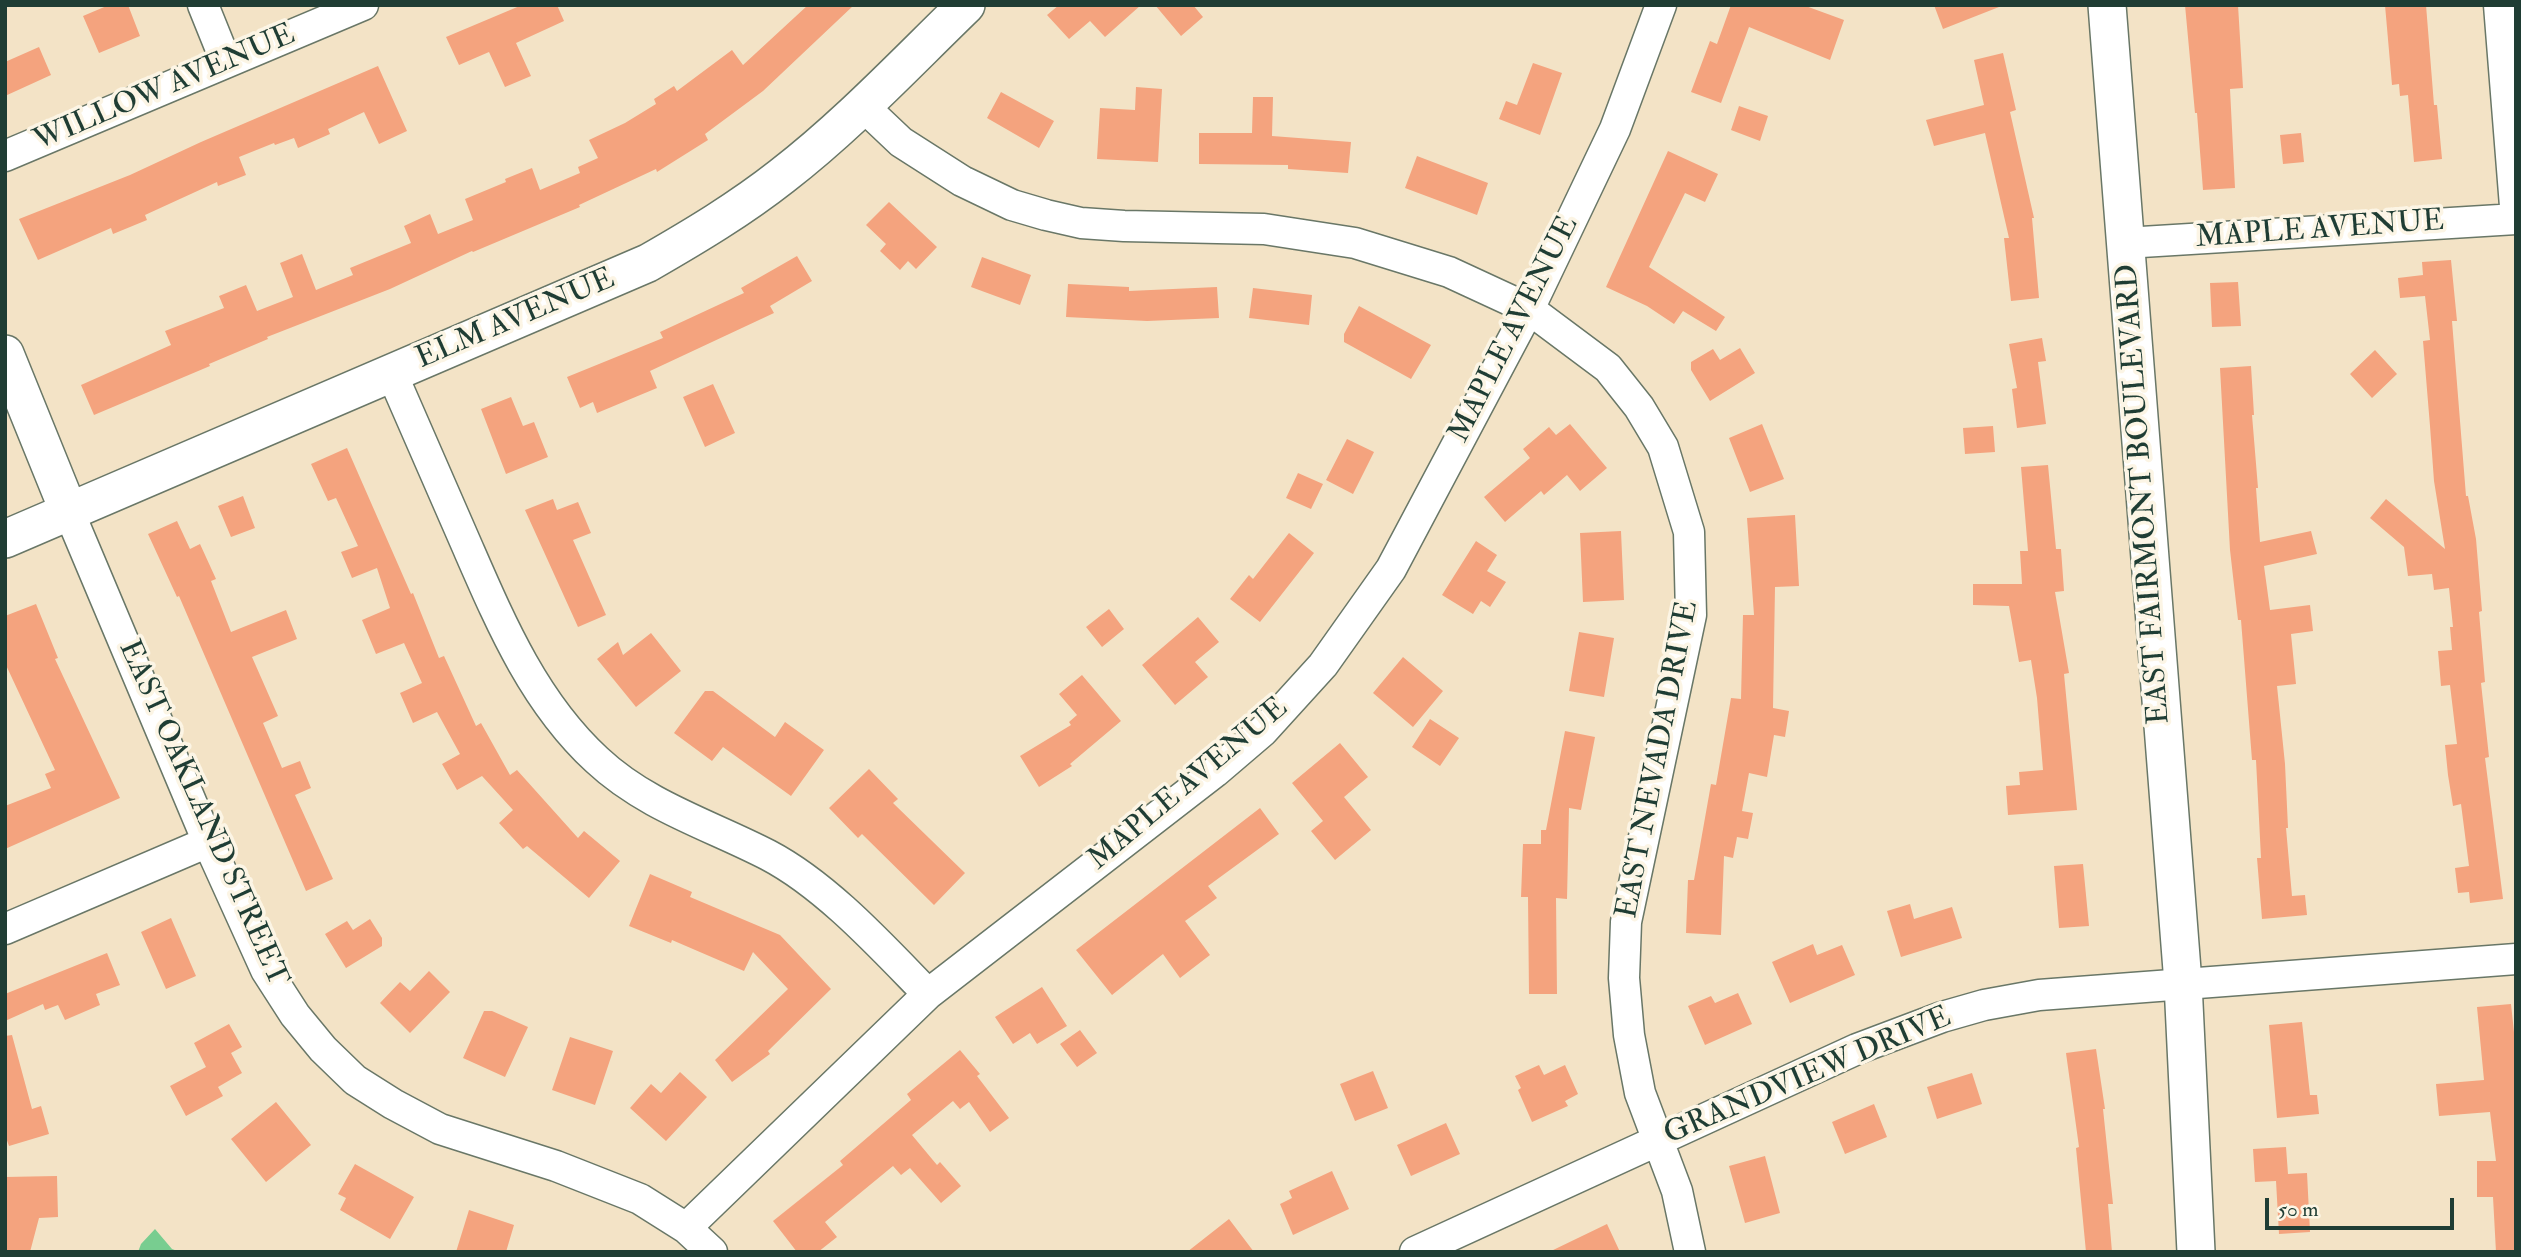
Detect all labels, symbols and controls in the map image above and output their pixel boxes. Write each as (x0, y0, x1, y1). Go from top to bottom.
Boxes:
street label: WILLOW AVENUE (29, 18, 301, 160)
street label: MAPLE AVENUE (2195, 204, 2445, 258)
street label: MAPLE AVENUE (1442, 211, 1588, 449)
street label: ELM AVENUE (411, 262, 621, 378)
street label: EAST FAIRMONT BOULEVARD (2111, 263, 2179, 725)
street label: EAST NEVADA DRIVE (1611, 598, 1707, 922)
street label: EAST OAKLAND STREET (109, 635, 295, 993)
street label: MAPLE AVENUE (1082, 691, 1296, 879)
street label: GRANDVIEW DRIVE (1659, 1000, 1957, 1154)
scale bar (2269, 1184, 2458, 1228)
text: 50 m (2278, 1196, 2319, 1223)

